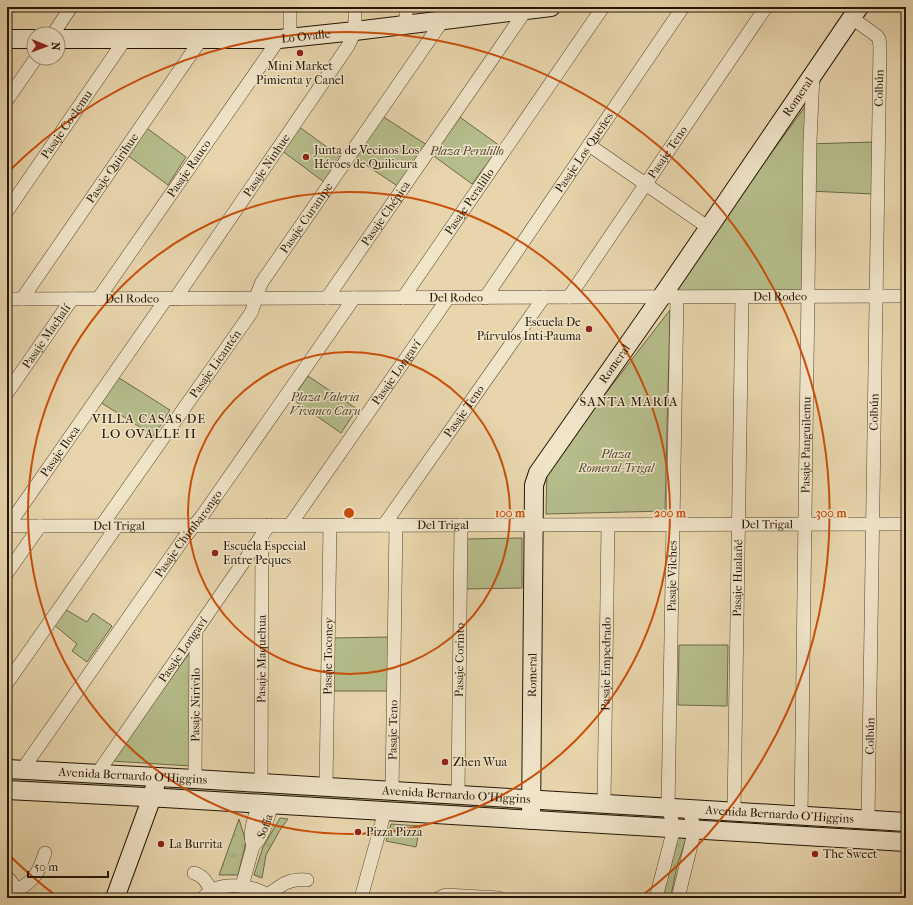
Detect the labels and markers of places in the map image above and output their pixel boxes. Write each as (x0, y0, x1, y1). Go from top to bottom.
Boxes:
marker: Mini Market Pimienta y Canel (295, 48, 305, 58)
place label: Mini Market Pimienta y Canel (256, 59, 345, 87)
place label: Junta de Vecinos Los Héroes de Quilicura (313, 143, 420, 171)
marker: Junta de Vecinos Los Héroes de Quilicura (301, 152, 311, 162)
place label: Escuela De Párvulos Inti-Pauma (477, 315, 581, 343)
marker: Escuela De Párvulos Inti-Pauma (584, 324, 594, 334)
centre of rings (342, 506, 356, 520)
place label: Escuela Especial Entre Peques (223, 539, 307, 567)
marker: Escuela Especial Entre Peques (210, 548, 220, 558)
place label: Zhen Wua (453, 755, 508, 769)
marker: Zhen Wua (440, 757, 450, 767)
place label: Pizza Pizza (366, 825, 423, 839)
marker: Pizza Pizza (353, 827, 363, 837)
place label: La Burrita (169, 837, 223, 851)
marker: La Burrita (156, 839, 166, 849)
place label: The Sweet (823, 847, 878, 861)
marker: The Sweet (810, 849, 820, 859)

